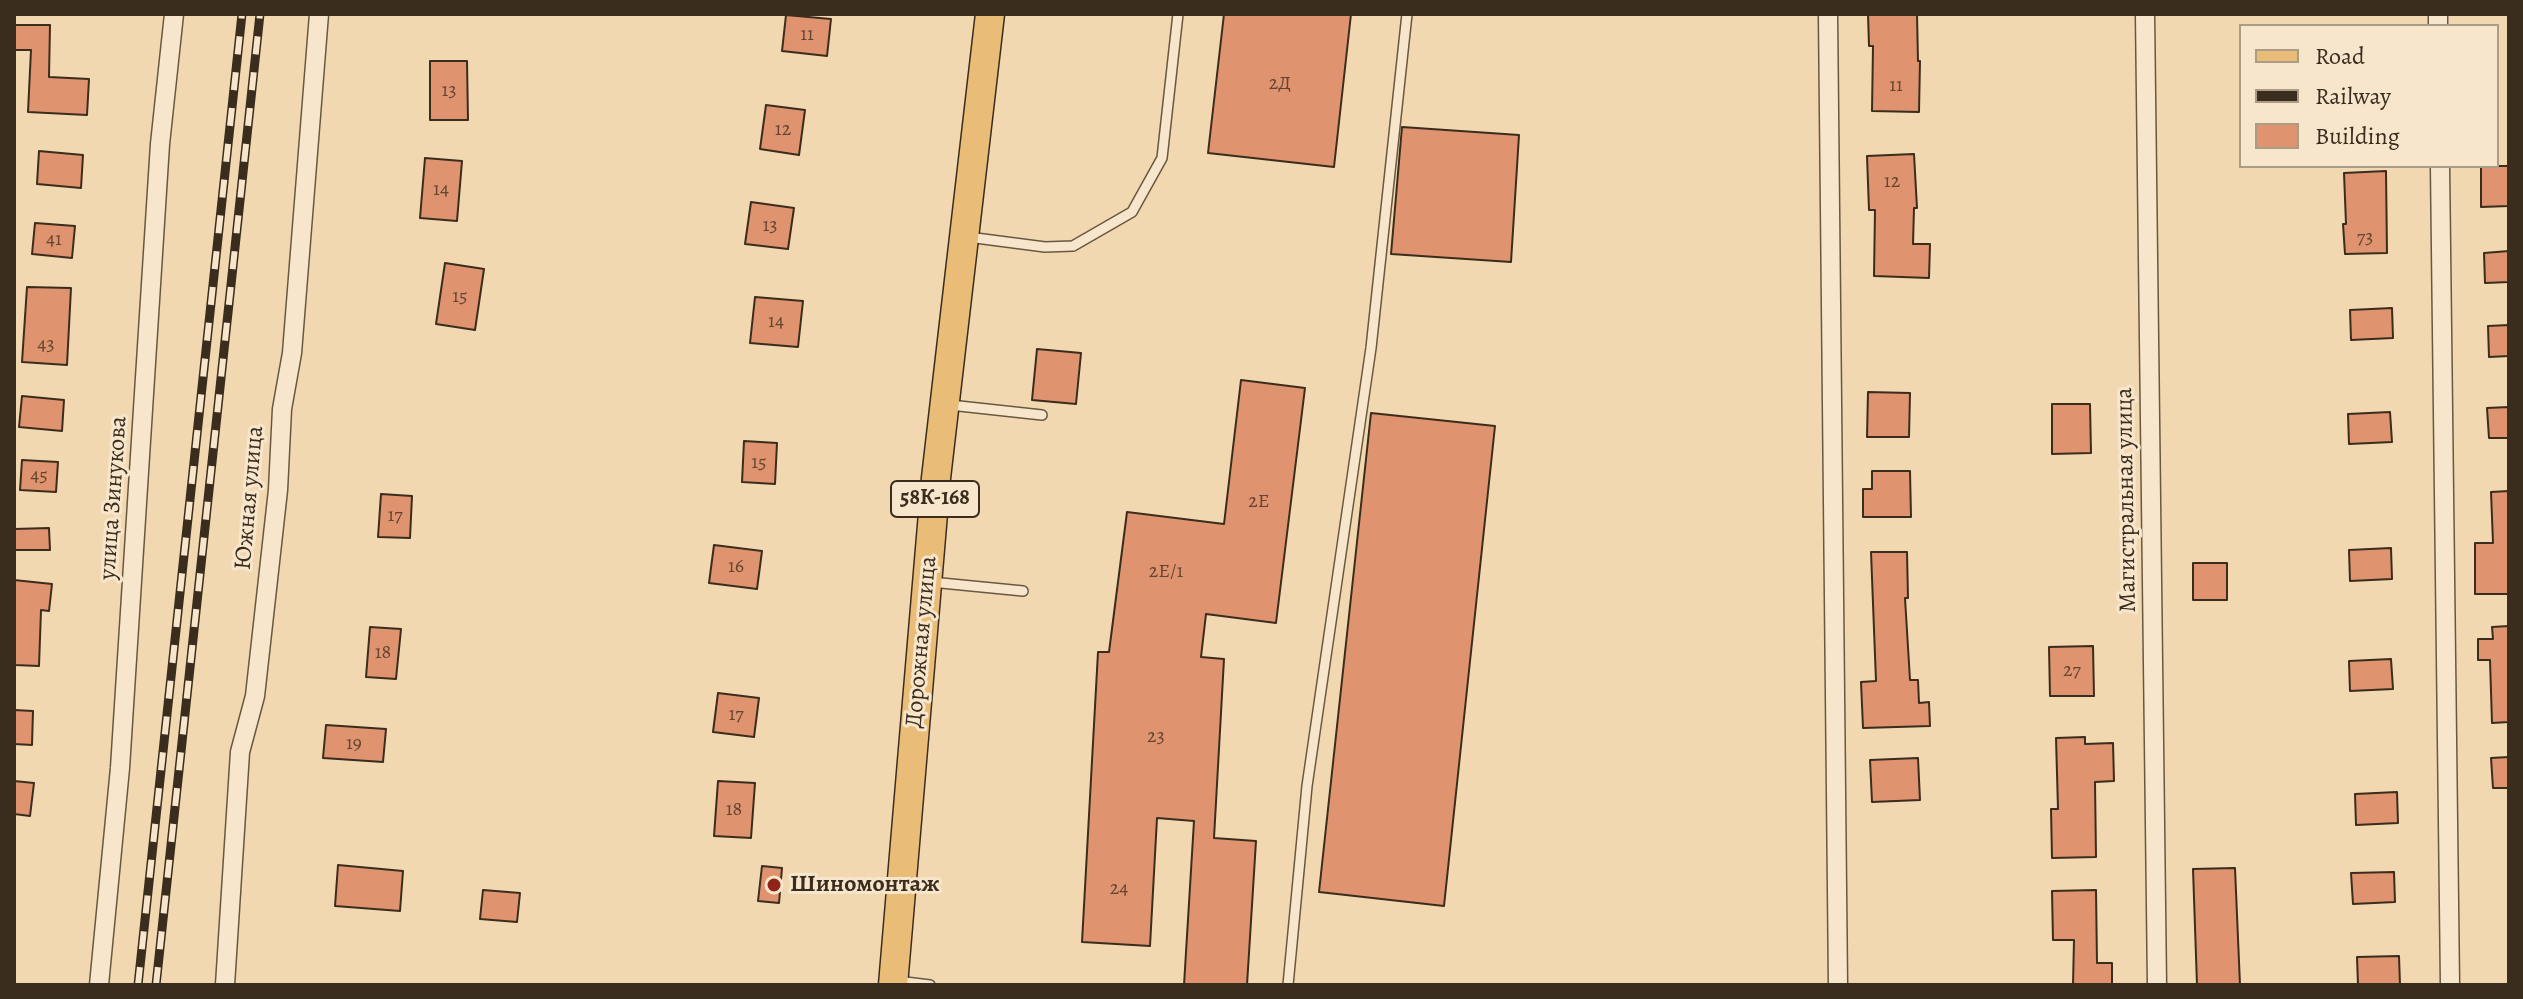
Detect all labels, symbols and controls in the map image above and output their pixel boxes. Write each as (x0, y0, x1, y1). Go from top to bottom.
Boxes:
house number: 11 (800, 23, 814, 47)
legend (2239, 24, 2499, 168)
text: Road (2315, 40, 2365, 72)
house number: 2Д (1269, 72, 1291, 96)
house number: 11 (1889, 74, 1903, 98)
house number: 13 (441, 79, 457, 103)
text: Railway (2315, 80, 2391, 112)
house number: 12 (775, 118, 791, 142)
text: Building (2315, 120, 2400, 152)
house number: 12 (1884, 170, 1900, 194)
house number: 14 (433, 178, 449, 202)
house number: 13 (762, 214, 778, 238)
house number: 73 (2357, 226, 2373, 250)
house number: 41 (46, 228, 62, 252)
house number: 15 (452, 285, 468, 309)
house number: 14 (768, 310, 784, 334)
house number: 43 (37, 333, 55, 357)
street label: Магистральная улица (2111, 387, 2143, 613)
street label: улица Зинукова (94, 415, 134, 581)
street label: Южная улица (229, 425, 271, 571)
house number: 15 (751, 451, 767, 475)
house number: 45 (30, 464, 48, 488)
road number: 58К-168 (891, 481, 979, 517)
house number: 2Е (1248, 490, 1270, 514)
house number: 17 (387, 504, 403, 528)
house number: 16 (728, 555, 744, 579)
street label: Дорожная улица (900, 555, 944, 729)
house number: 2Е/1 (1149, 560, 1183, 584)
house number: 18 (375, 641, 391, 665)
house number: 27 (2063, 659, 2081, 683)
house number: 17 (728, 703, 744, 727)
house number: 23 (1147, 725, 1165, 749)
house number: 19 (346, 732, 362, 756)
house number: 18 (726, 798, 742, 822)
place label: Шиномонтаж (790, 871, 940, 899)
marker: Шиномонтаж (765, 876, 783, 894)
house number: 24 (1110, 877, 1128, 901)

